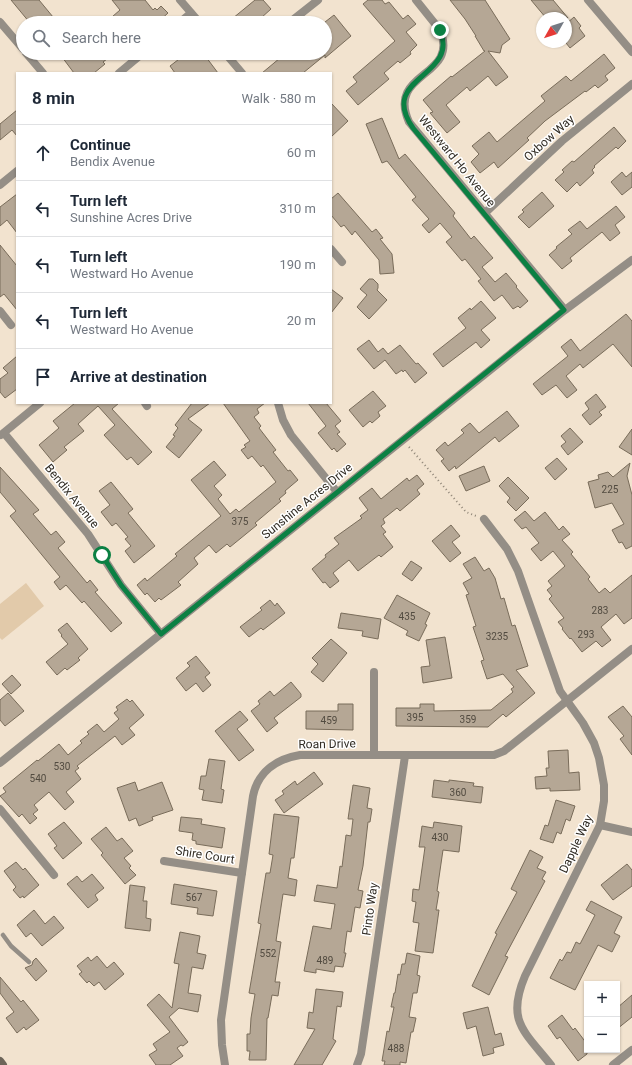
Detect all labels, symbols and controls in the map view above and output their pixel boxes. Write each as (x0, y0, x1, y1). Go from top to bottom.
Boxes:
north arrow (536, 12, 572, 48)
search box (16, 16, 332, 60)
route end (431, 21, 449, 39)
icon: search (30, 27, 52, 49)
text: Search here (62, 29, 141, 47)
text: 8 min (32, 88, 75, 108)
text: Walk · 580 m (241, 91, 316, 106)
street label: Westward Ho Avenue (416, 112, 498, 210)
street label: Oxbow Way (521, 112, 577, 164)
text: Continue (70, 136, 131, 154)
icon: ahead (32, 142, 54, 164)
text: 60 m (287, 145, 316, 160)
text: Bendix Avenue (70, 154, 155, 169)
text: Turn left (70, 192, 127, 210)
icon: left (32, 198, 54, 220)
text: 310 m (279, 201, 316, 216)
text: Sunshine Acres Drive (70, 210, 192, 225)
text: Turn left (70, 248, 127, 266)
icon: left (32, 254, 54, 276)
text: 190 m (279, 257, 316, 272)
text: Westward Ho Avenue (70, 266, 193, 281)
text: Turn left (70, 304, 127, 322)
icon: left (32, 310, 54, 332)
text: 20 m (287, 313, 316, 328)
text: Westward Ho Avenue (70, 322, 193, 337)
icon: arrive (32, 366, 54, 388)
text: Arrive at destination (70, 368, 207, 386)
street label: Sunshine Acres Drive (259, 460, 355, 542)
street label: Bendix Avenue (42, 461, 102, 531)
house number: 225 (602, 484, 619, 495)
house number: 375 (232, 516, 249, 527)
route start (93, 546, 111, 564)
house number: 283 (592, 605, 608, 616)
house number: 435 (399, 611, 416, 622)
house number: 293 (578, 629, 594, 640)
house number: 3235 (486, 631, 509, 642)
house number: 395 (407, 712, 424, 723)
house number: 359 (460, 714, 476, 725)
house number: 459 (321, 715, 337, 726)
street label: Roan Drive (298, 737, 356, 751)
house number: 530 (54, 761, 71, 772)
house number: 540 (30, 773, 47, 784)
house number: 360 (450, 787, 467, 798)
street label: Dapple Way (556, 812, 596, 875)
house number: 430 (432, 832, 449, 843)
street label: Shire Court (175, 843, 236, 867)
street label: Pinto Way (359, 881, 381, 936)
house number: 567 (186, 892, 203, 903)
house number: 552 (260, 948, 277, 959)
house number: 489 (317, 955, 333, 966)
map controls (584, 981, 620, 1053)
button: + (584, 981, 620, 1017)
button: − (584, 1017, 620, 1053)
house number: 488 (388, 1043, 405, 1054)

